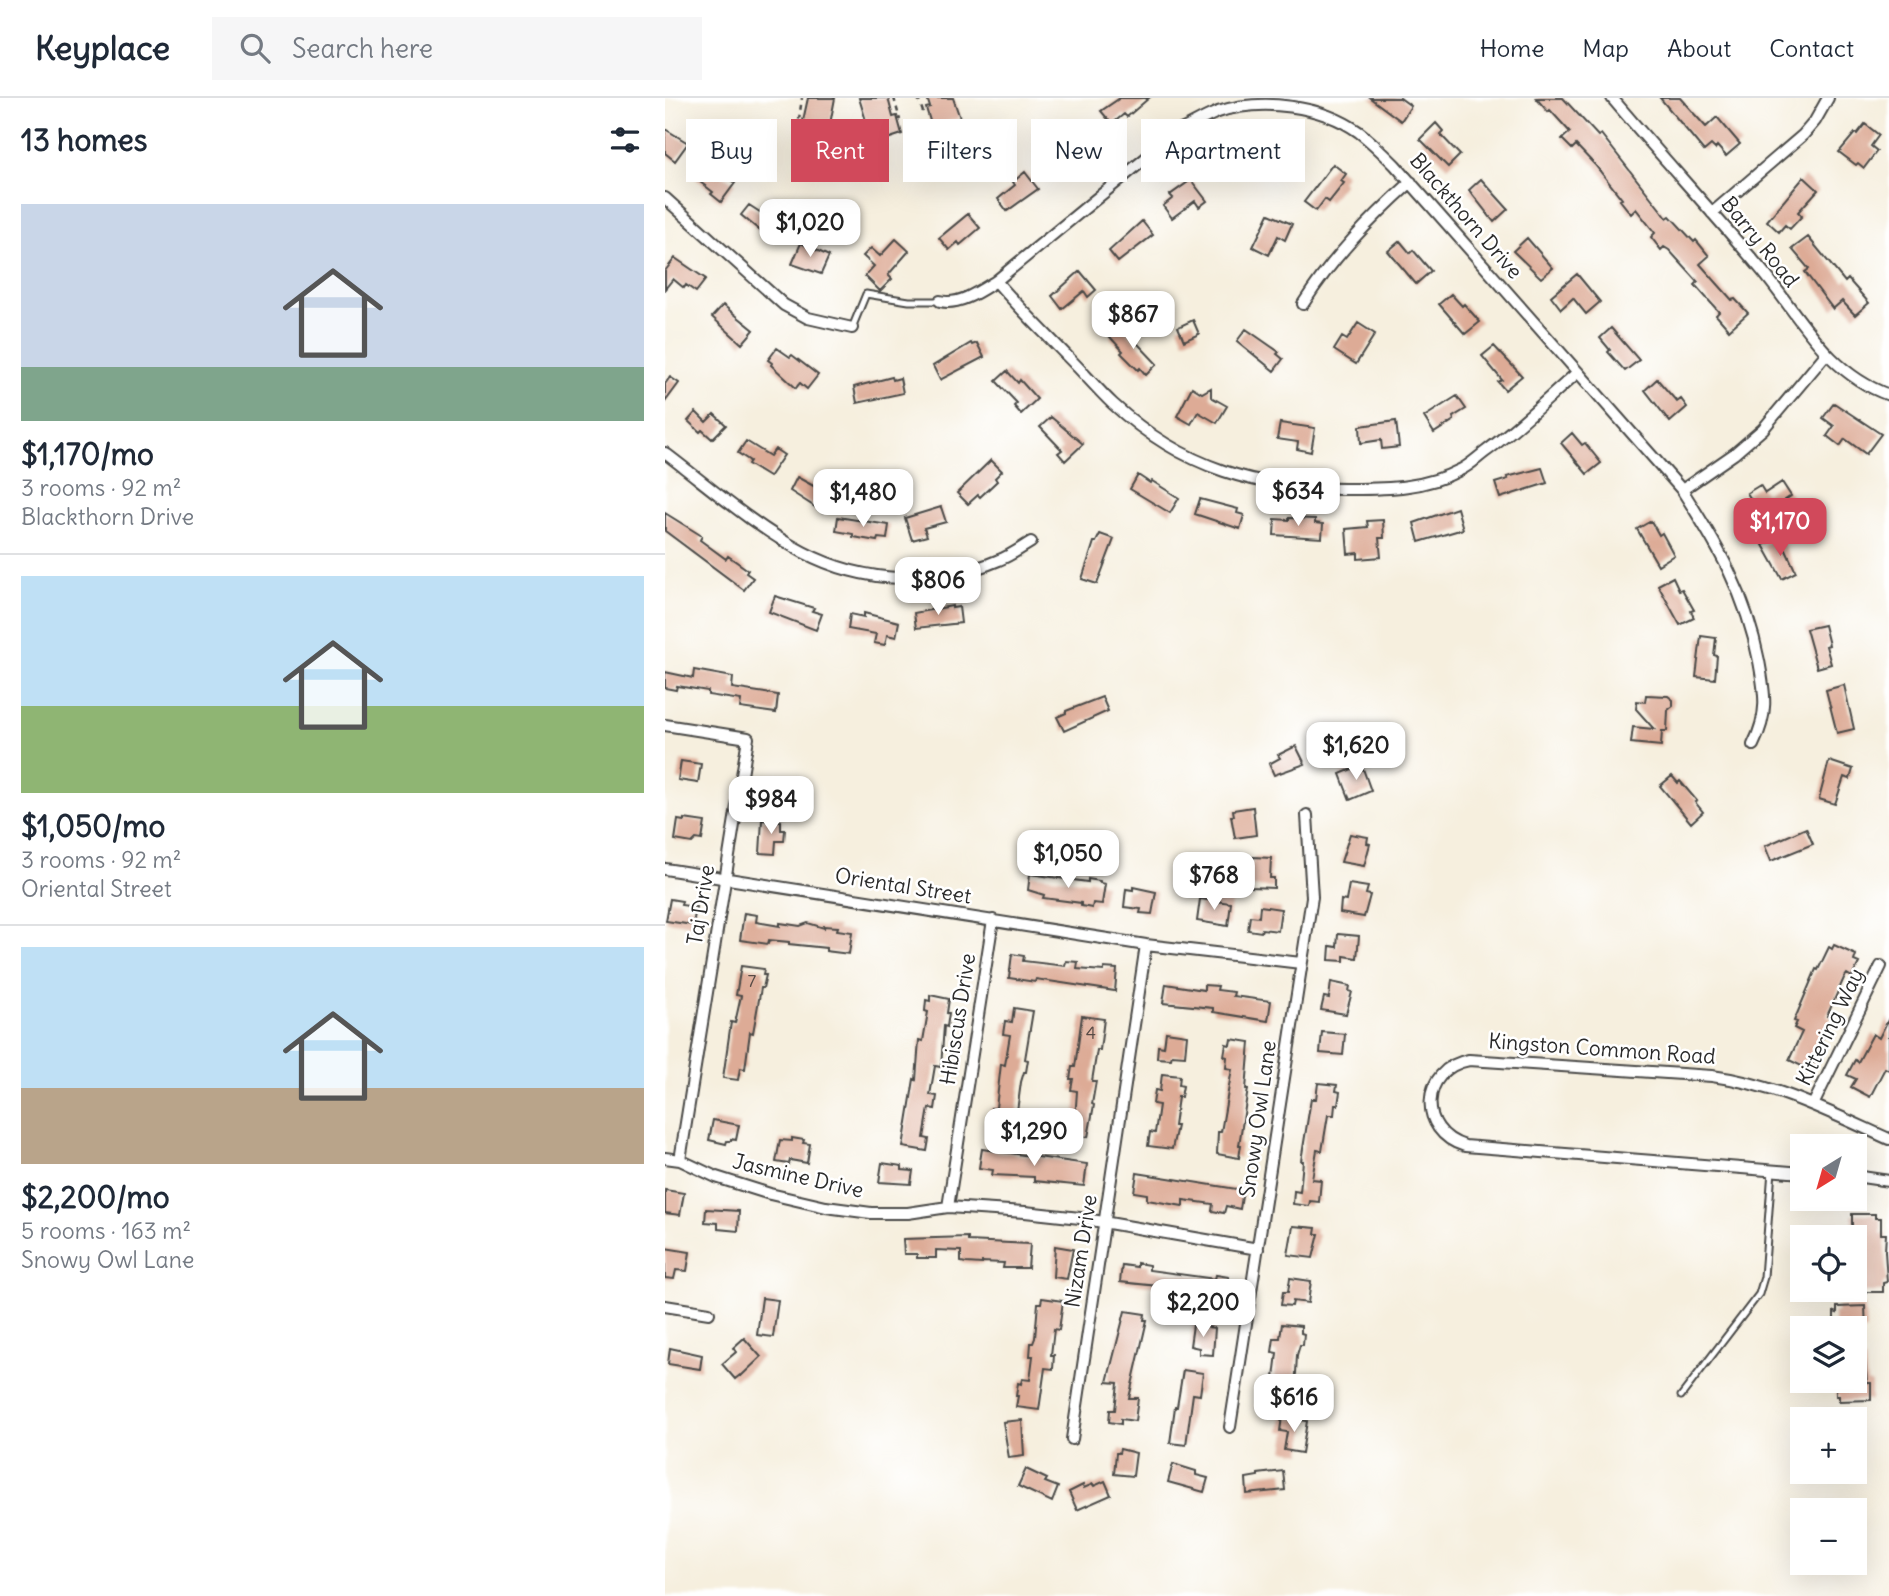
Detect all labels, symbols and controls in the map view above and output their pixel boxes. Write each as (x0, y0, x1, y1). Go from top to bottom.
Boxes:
search box (212, 17, 702, 80)
text: Keyplace (35, 27, 170, 69)
icon: search (236, 29, 274, 67)
text: Search here (292, 32, 433, 65)
text: Home (1480, 33, 1544, 63)
text: Map (1582, 33, 1629, 63)
text: About (1667, 33, 1731, 63)
text: Contact (1769, 33, 1854, 63)
chip: Buy (686, 119, 777, 182)
chip: Rent (791, 119, 889, 182)
chip: Filters (903, 119, 1017, 182)
chip: New (1031, 119, 1127, 182)
chip: Apartment (1141, 119, 1305, 182)
text: 13 homes (21, 121, 147, 159)
icon: filters (606, 121, 644, 159)
street label: Blackthorn Drive (1404, 147, 1528, 284)
street label: Barry Road (1716, 191, 1805, 293)
pin: $1,020 (753, 200, 867, 259)
text: $1,020 (775, 207, 845, 236)
icon: home (270, 250, 396, 376)
pin: $867 (1092, 292, 1174, 351)
text: $867 (1108, 299, 1158, 328)
text: $1,170/mo (21, 435, 154, 473)
pin: $634 (1257, 468, 1339, 528)
pin: $1,480 (806, 470, 920, 529)
text: 3 rooms · 92 m² (21, 473, 181, 502)
text: $634 (1272, 476, 1324, 505)
text: $1,480 (829, 477, 897, 506)
pin: $1,170 (1723, 498, 1837, 558)
text: Blackthorn Drive (21, 502, 194, 531)
text: $1,170 (1750, 506, 1810, 535)
pin: $806 (897, 558, 979, 617)
text: $806 (911, 565, 965, 594)
icon: home (270, 622, 396, 748)
pin: $1,620 (1299, 722, 1413, 782)
text: $1,620 (1322, 730, 1390, 759)
pin: $984 (730, 776, 812, 836)
text: $984 (745, 784, 797, 813)
text: $1,050/mo (21, 807, 165, 845)
pin: $1,050 (1011, 830, 1125, 890)
text: $1,050 (1033, 838, 1103, 867)
text: 3 rooms · 92 m² (21, 845, 181, 874)
pin: $768 (1173, 852, 1255, 912)
text: $768 (1189, 860, 1239, 889)
street label: Oriental Street (833, 861, 973, 910)
street label: Taj Drive (681, 863, 720, 947)
text: Oriental Street (21, 874, 172, 903)
street label: Hibiscus Drive (934, 951, 981, 1087)
street label: Kittering Way (1790, 964, 1870, 1090)
house number: 7 (748, 969, 757, 992)
icon: home (270, 993, 396, 1119)
house number: 4 (1086, 1021, 1096, 1044)
street label: Kingston Common Road (1488, 1027, 1717, 1070)
street label: Snowy Owl Lane (1233, 1039, 1282, 1199)
pin: $1,290 (977, 1108, 1091, 1168)
text: $1,290 (1000, 1116, 1068, 1145)
north arrow (1790, 1134, 1867, 1211)
map controls (1790, 1134, 1867, 1575)
street label: Jasmine Drive (730, 1147, 866, 1204)
text: $2,200/mo (21, 1178, 170, 1216)
street label: Nizam Drive (1058, 1192, 1103, 1309)
text: 5 rooms · 163 m² (21, 1216, 191, 1245)
button: locate (1790, 1225, 1867, 1302)
text: Snowy Owl Lane (21, 1245, 194, 1274)
pin: $2,200 (1146, 1280, 1260, 1339)
text: $2,200 (1166, 1287, 1240, 1316)
button: layers (1790, 1316, 1867, 1393)
pin: $616 (1253, 1374, 1335, 1434)
text: $616 (1270, 1382, 1318, 1411)
button: + (1790, 1407, 1867, 1484)
button: − (1790, 1498, 1867, 1575)

